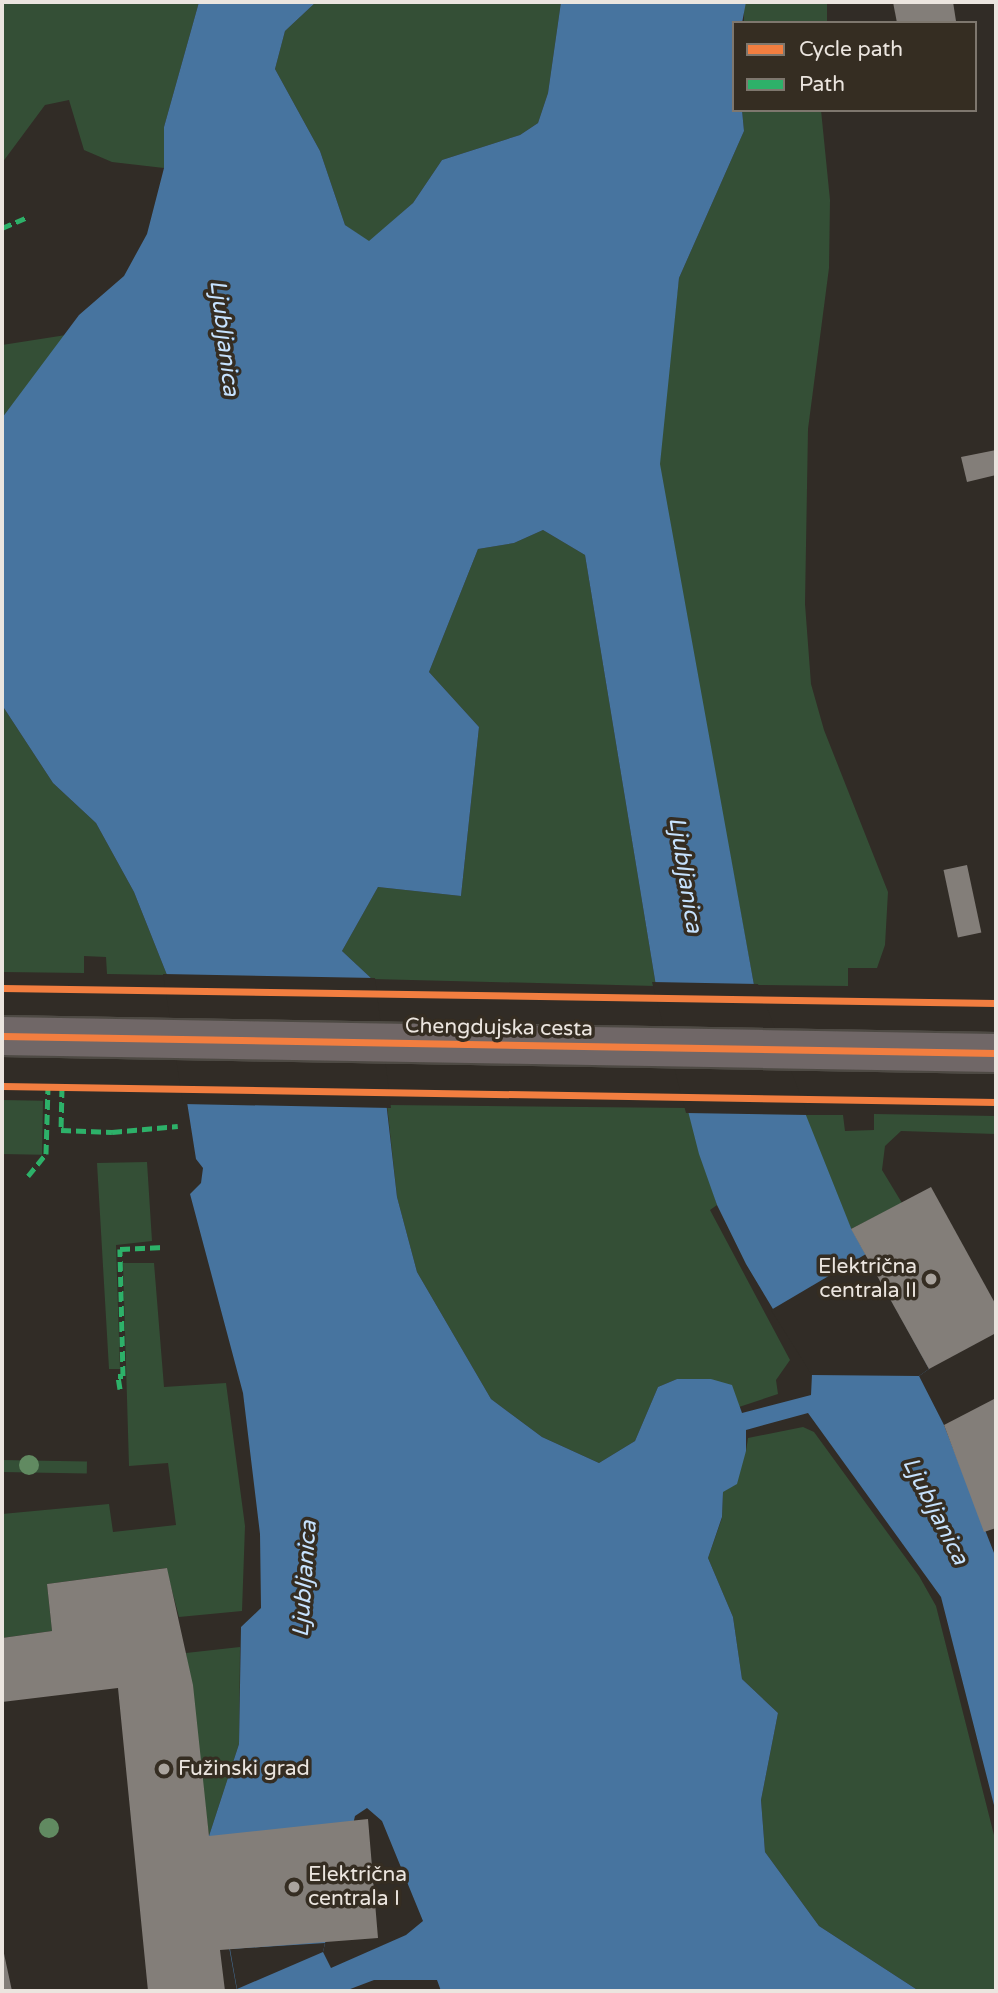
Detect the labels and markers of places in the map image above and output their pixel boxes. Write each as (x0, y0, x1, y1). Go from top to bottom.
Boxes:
place label: Električna centrala II (818, 1254, 917, 1304)
marker: Električna centrala II (923, 1271, 939, 1287)
place label: Fužinski grad (178, 1756, 310, 1782)
marker: Fužinski grad (156, 1761, 172, 1777)
place label: Električna centrala I (308, 1862, 407, 1912)
marker: Električna centrala I (286, 1879, 302, 1895)

